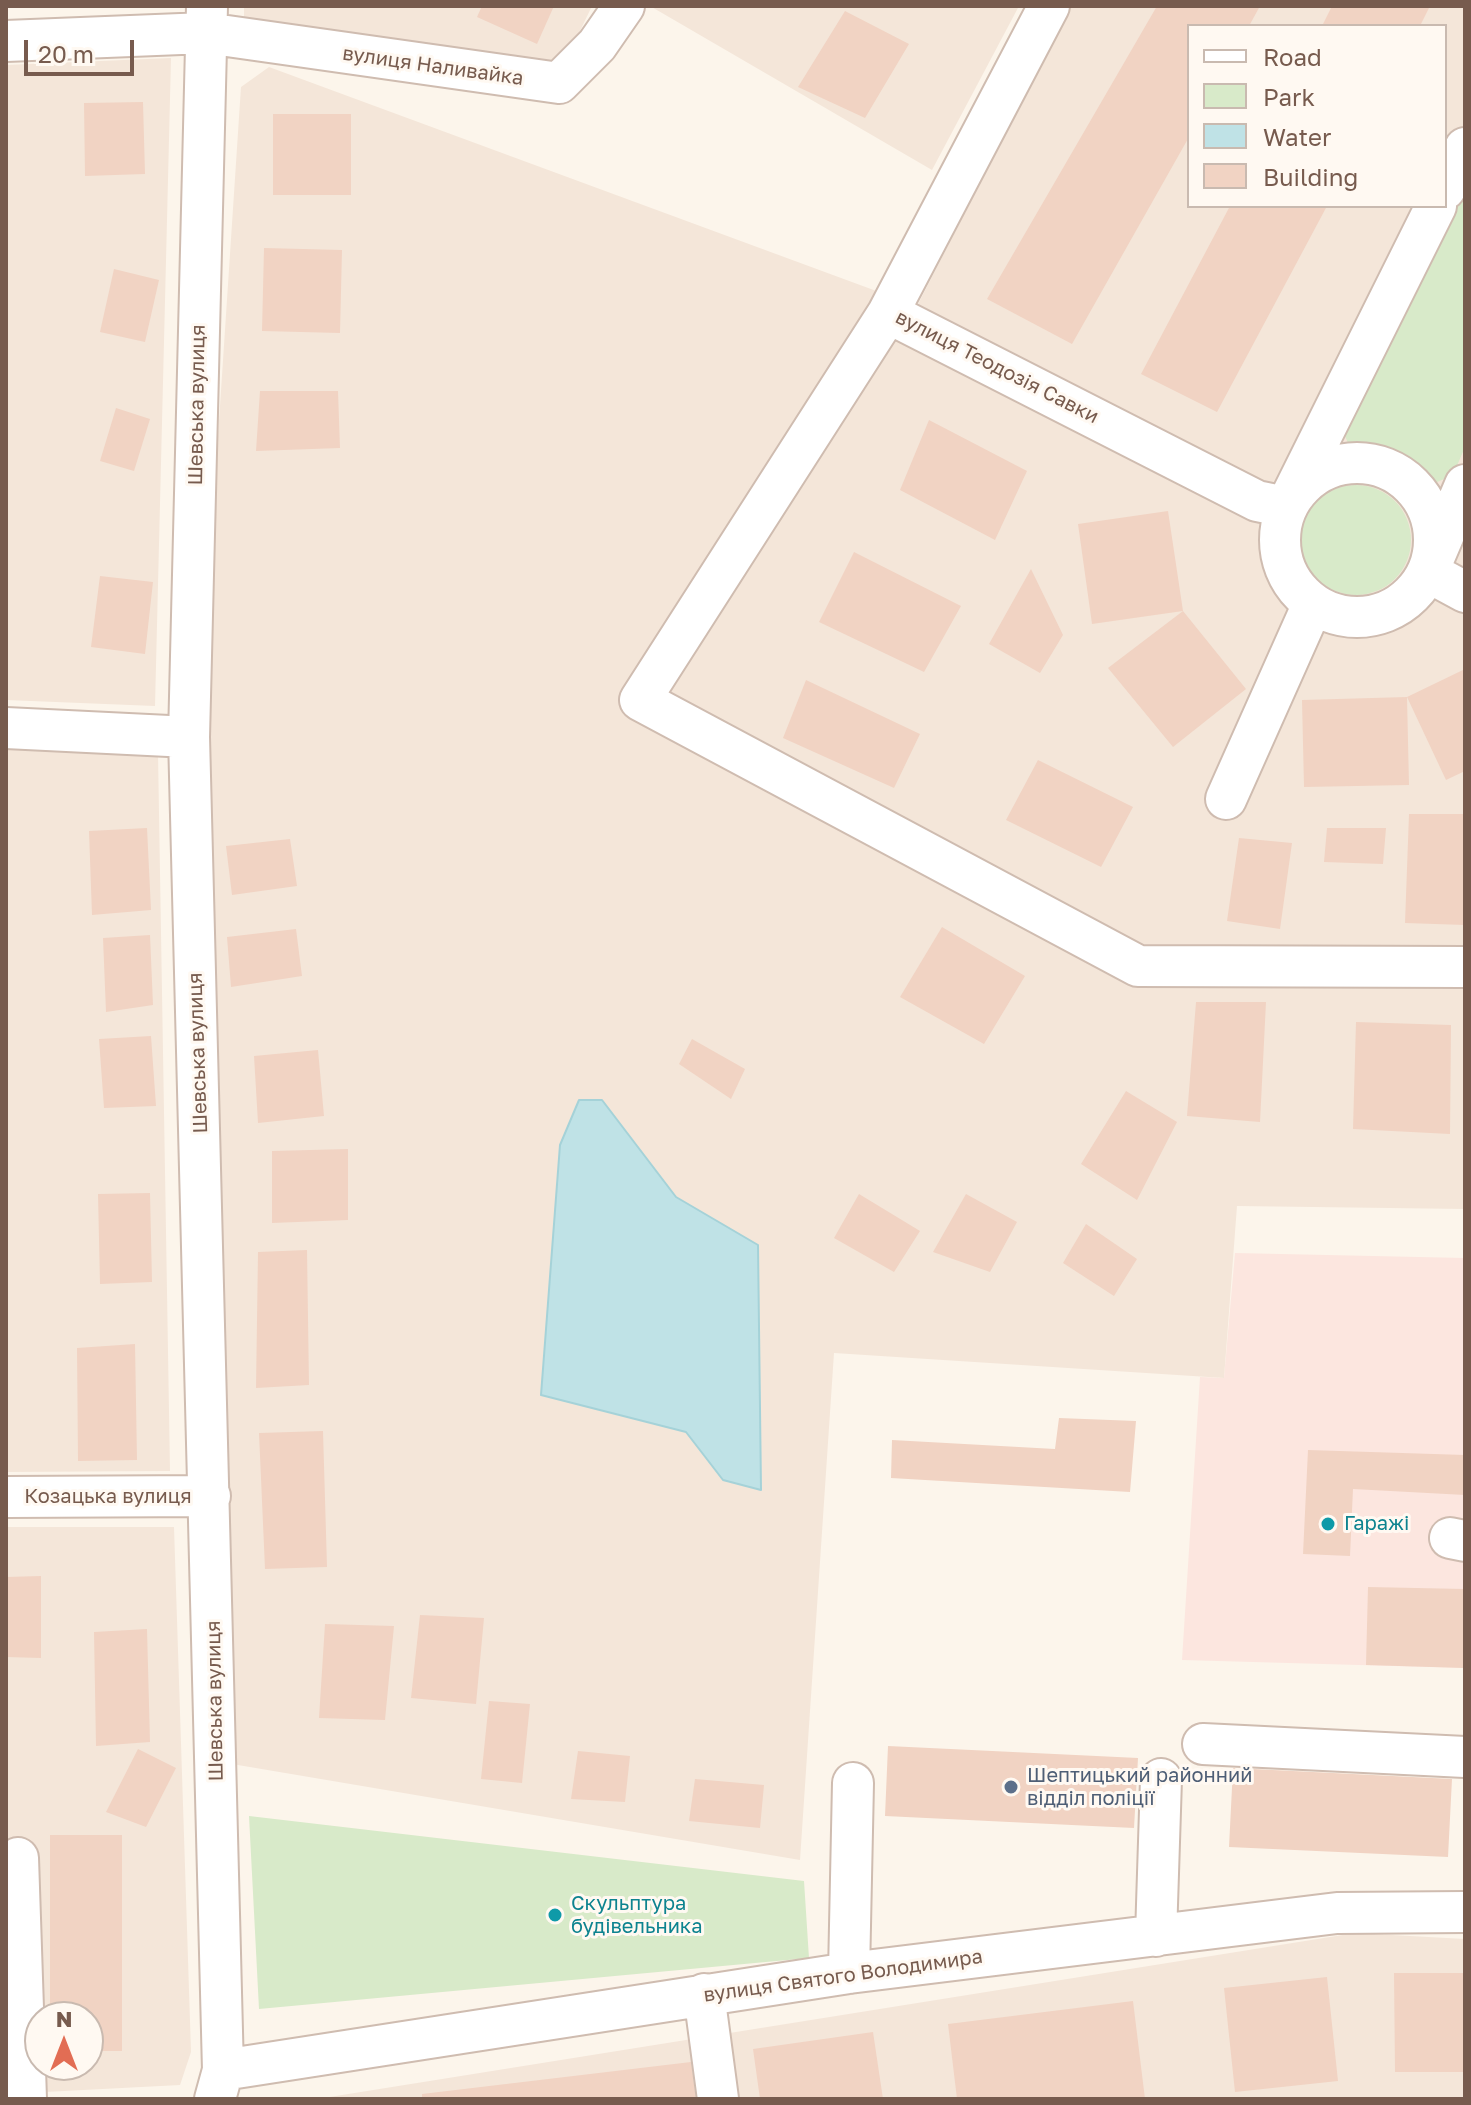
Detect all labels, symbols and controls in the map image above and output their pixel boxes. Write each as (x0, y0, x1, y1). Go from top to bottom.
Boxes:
scale bar (28, 24, 138, 74)
legend (1187, 24, 1447, 208)
text: 20 m (38, 39, 94, 68)
street label: вулиця Наливайка (341, 41, 525, 91)
text: Road (1263, 42, 1322, 71)
text: Park (1263, 82, 1315, 111)
text: Water (1263, 122, 1331, 151)
text: Building (1263, 162, 1358, 191)
street label: вулиця Теодозія Савки (891, 305, 1103, 429)
street label: Шевська вулиця (184, 324, 210, 486)
street label: Шевська вулиця (183, 972, 213, 1134)
street label: Козацька вулиця (24, 1485, 192, 1509)
place label: Гаражі (1344, 1512, 1409, 1536)
marker: Гаражі (1319, 1515, 1337, 1533)
street label: Шевська вулиця (202, 1620, 228, 1782)
place label: Шептицький районний відділ поліції (1027, 1764, 1252, 1811)
marker: Шептицький районний відділ поліції (1002, 1778, 1020, 1796)
place label: Скульптура будівельника (571, 1892, 702, 1939)
marker: Скульптура будівельника (546, 1906, 564, 1924)
street label: вулиця Святого Володимира (702, 1945, 984, 2007)
north arrow (24, 2001, 104, 2081)
text: N (56, 2005, 72, 2032)

